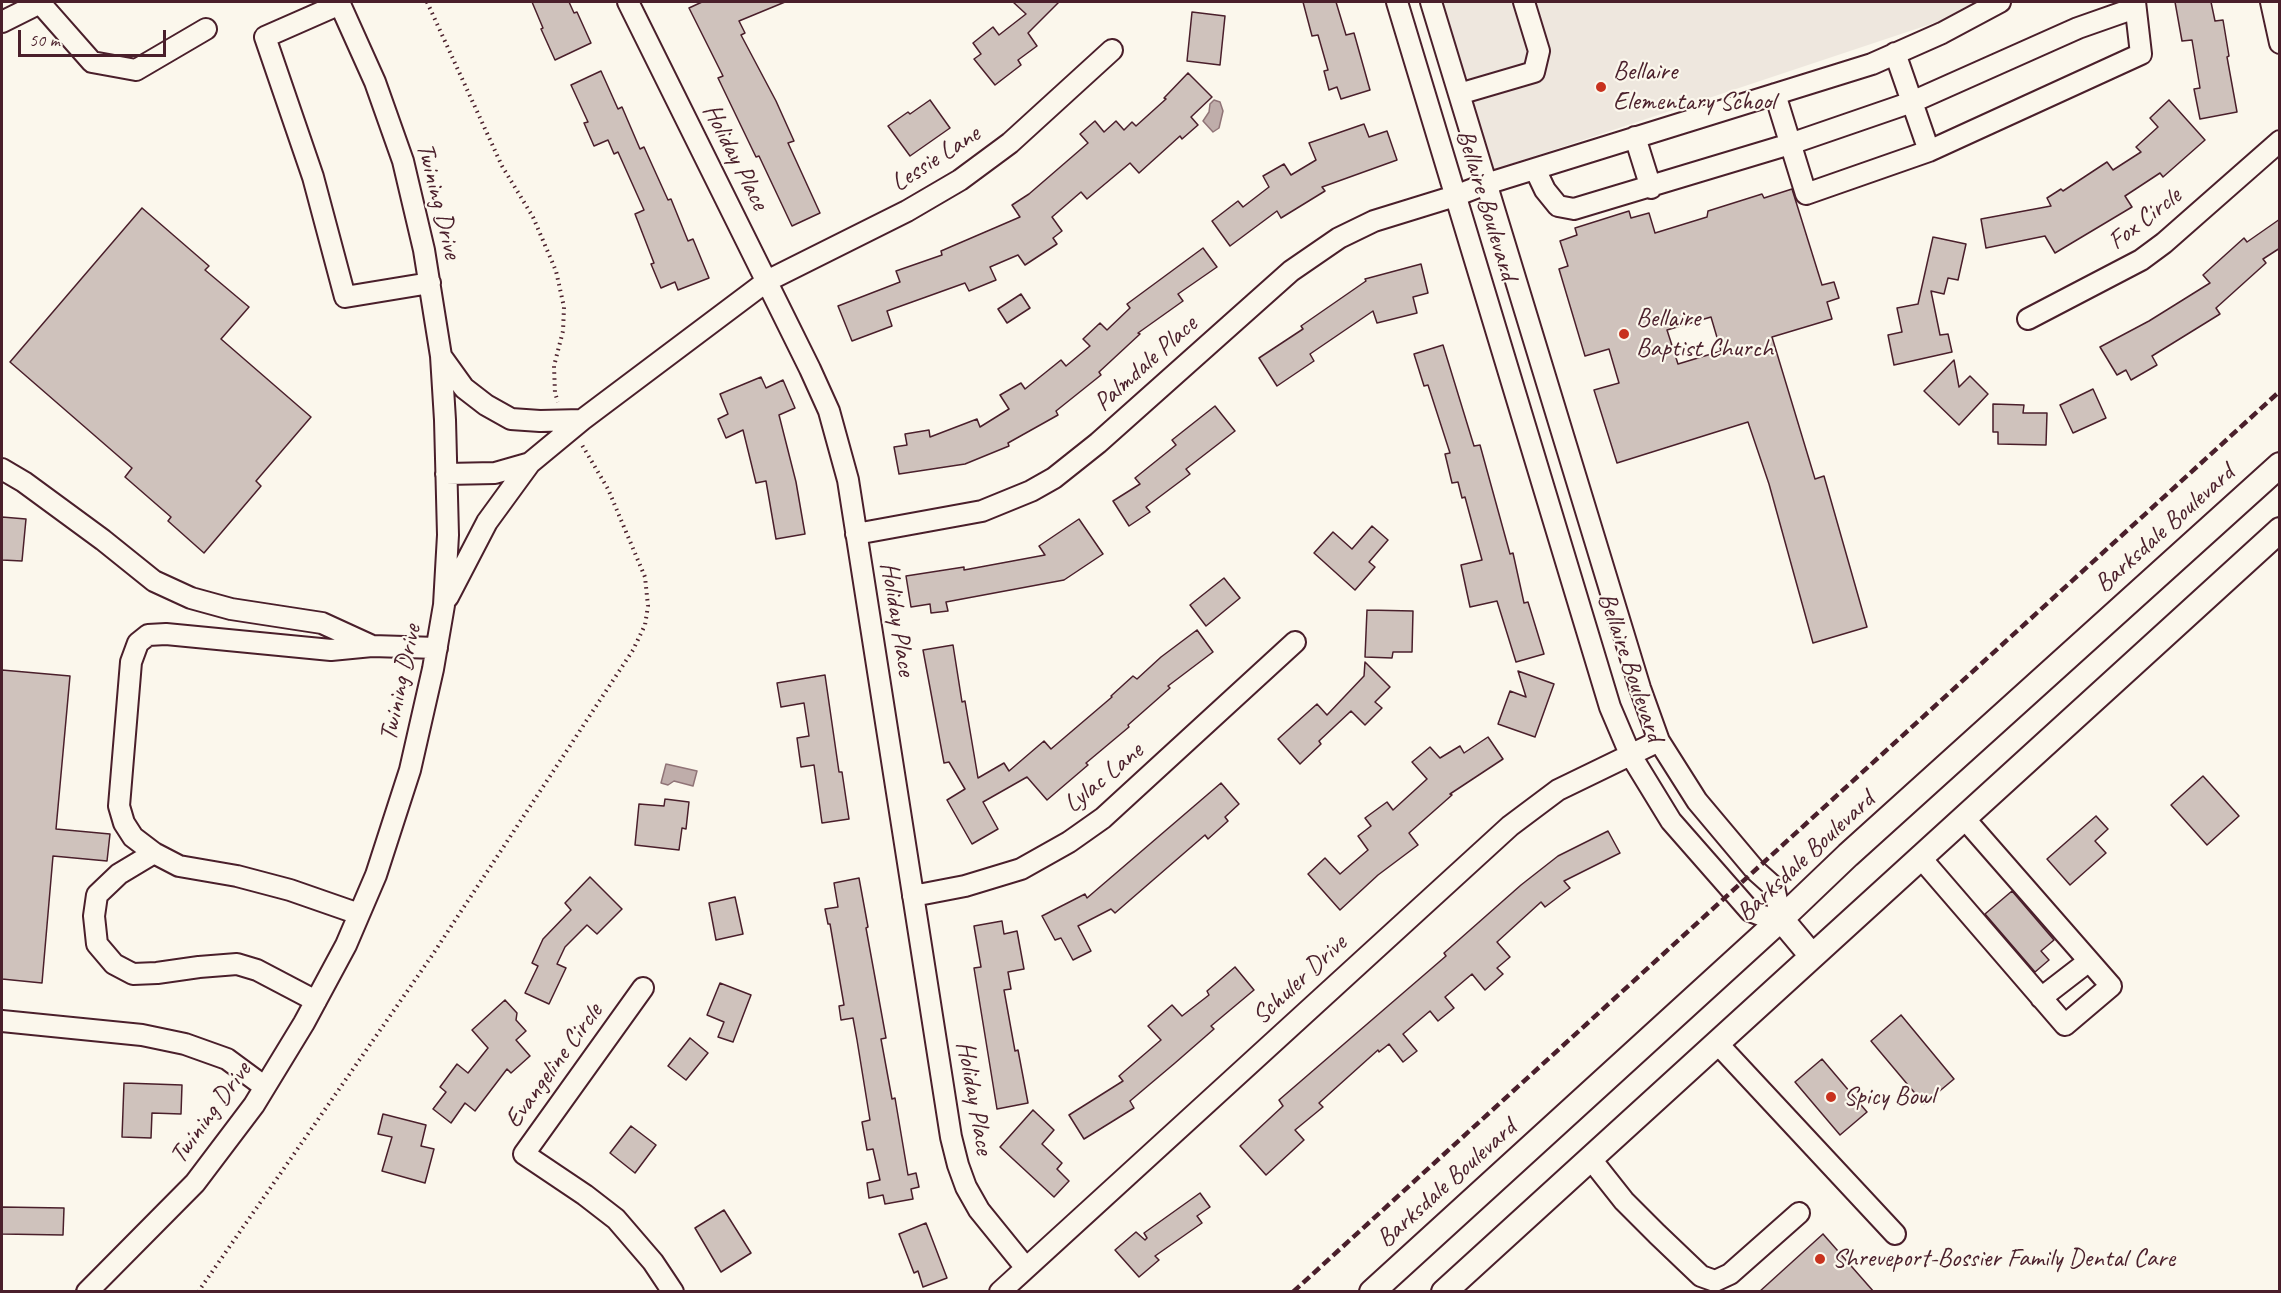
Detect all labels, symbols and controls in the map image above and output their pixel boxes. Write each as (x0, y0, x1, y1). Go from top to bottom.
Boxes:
scale bar (21, 18, 170, 56)
text: 50 m (29, 29, 60, 51)
place label: Bellaire Elementary School (1613, 56, 1775, 118)
marker: Bellaire Elementary School (1594, 80, 1608, 94)
street label: Holiday Place (695, 99, 775, 215)
street label: Lessie Lane (886, 119, 986, 199)
street label: Bellaire Boulevard (1448, 126, 1524, 284)
street label: Twining Drive (409, 140, 467, 262)
street label: Fox Circle (2102, 181, 2188, 257)
place label: Bellaire Baptist Church (1636, 303, 1773, 364)
street label: Palmdale Place (1088, 310, 1204, 418)
marker: Bellaire Baptist Church (1617, 327, 1631, 341)
street label: Barksdale Boulevard (2089, 458, 2241, 600)
street label: Holiday Place (873, 560, 921, 678)
street label: Bellaire Boulevard (1590, 589, 1670, 745)
street label: Twining Drive (373, 622, 429, 744)
street label: Lylac Lane (1058, 736, 1150, 820)
street label: Barksdale Boulevard (1731, 785, 1881, 929)
street label: Schuler Drive (1246, 928, 1354, 1032)
street label: Evangeline Circle (498, 997, 610, 1135)
street label: Holiday Place (949, 1039, 999, 1157)
street label: Twining Drive (164, 1056, 258, 1170)
place label: Spicy Bowl (1843, 1081, 1935, 1113)
marker: Spicy Bowl (1824, 1090, 1838, 1104)
street label: Barksdale Boulevard (1371, 1113, 1523, 1255)
place label: Shreveport-Bossier Family Dental Care (1832, 1243, 2175, 1275)
marker: Shreveport-Bossier Family Dental Care (1813, 1252, 1827, 1266)

